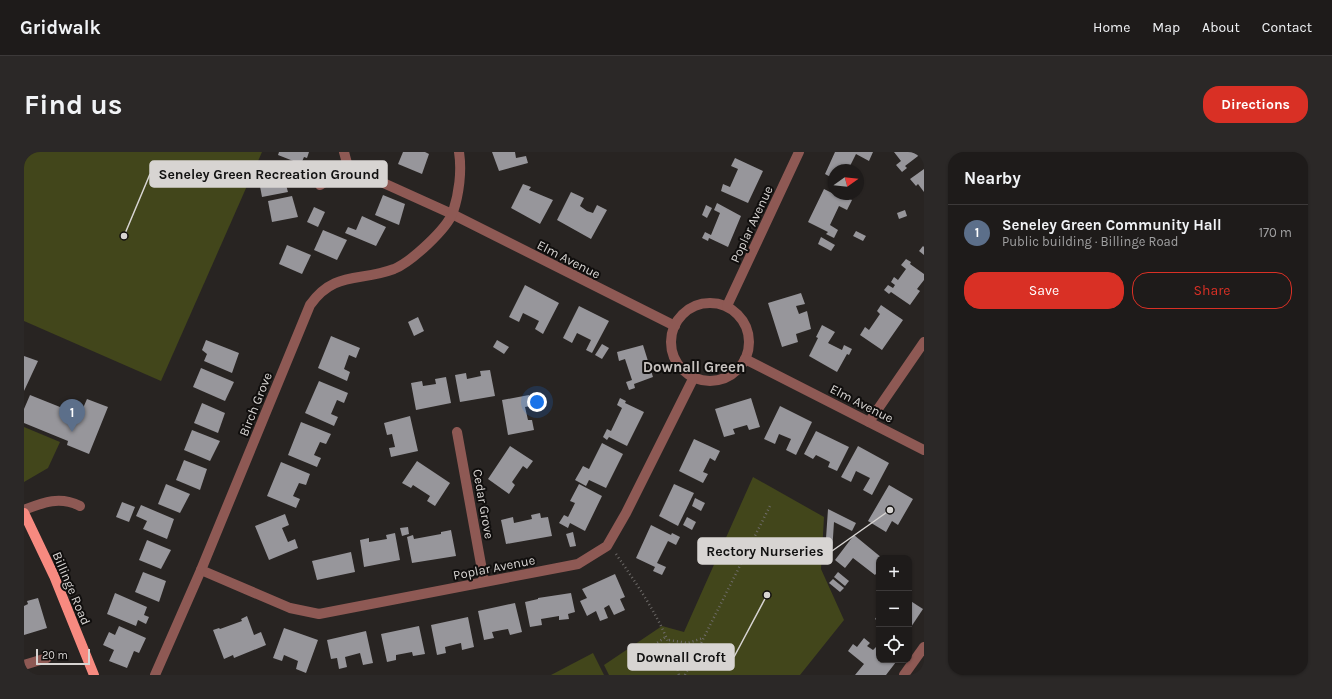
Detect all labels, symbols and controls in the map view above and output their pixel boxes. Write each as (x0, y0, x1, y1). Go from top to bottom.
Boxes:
text: Gridwalk (20, 17, 101, 39)
text: Home (1093, 19, 1130, 36)
text: Map (1152, 19, 1180, 36)
text: About (1202, 19, 1240, 36)
text: Contact (1262, 19, 1312, 36)
button: Directions (1203, 86, 1308, 123)
text: Find us (24, 88, 123, 121)
callout: Seneley Green Recreation Ground (150, 161, 387, 187)
north arrow (828, 164, 864, 200)
text: Seneley Green Recreation Ground (158, 166, 380, 183)
text: Nearby (964, 168, 1021, 188)
street label: Poplar Avenue (727, 183, 776, 265)
text: Seneley Green Community Hall (1002, 216, 1222, 234)
text: 1 (975, 225, 979, 240)
text: 170 m (1259, 225, 1292, 240)
text: Public building · Billinge Road (1002, 234, 1178, 249)
street label: Elm Avenue (535, 237, 603, 282)
button: Save (964, 272, 1124, 309)
button: Share (1132, 272, 1292, 309)
district label: Downall Green (643, 358, 745, 376)
street label: Birch Grove (236, 370, 275, 438)
street label: Elm Avenue (828, 381, 896, 426)
your location (527, 392, 547, 412)
pin: 1 (59, 399, 85, 432)
street label: Cedar Grove (470, 468, 497, 541)
callout: Rectory Nurseries (698, 538, 832, 564)
text: Rectory Nurseries (706, 543, 824, 560)
street label: Billinge Road (49, 549, 94, 627)
street label: Poplar Avenue (452, 552, 537, 583)
map controls (876, 555, 912, 663)
button: + (876, 555, 912, 591)
button: − (876, 591, 912, 627)
button: locate (876, 627, 912, 663)
callout: Downall Croft (628, 644, 734, 670)
scale bar (36, 647, 90, 666)
text: 20 m (42, 649, 68, 662)
text: Downall Croft (636, 649, 727, 666)

